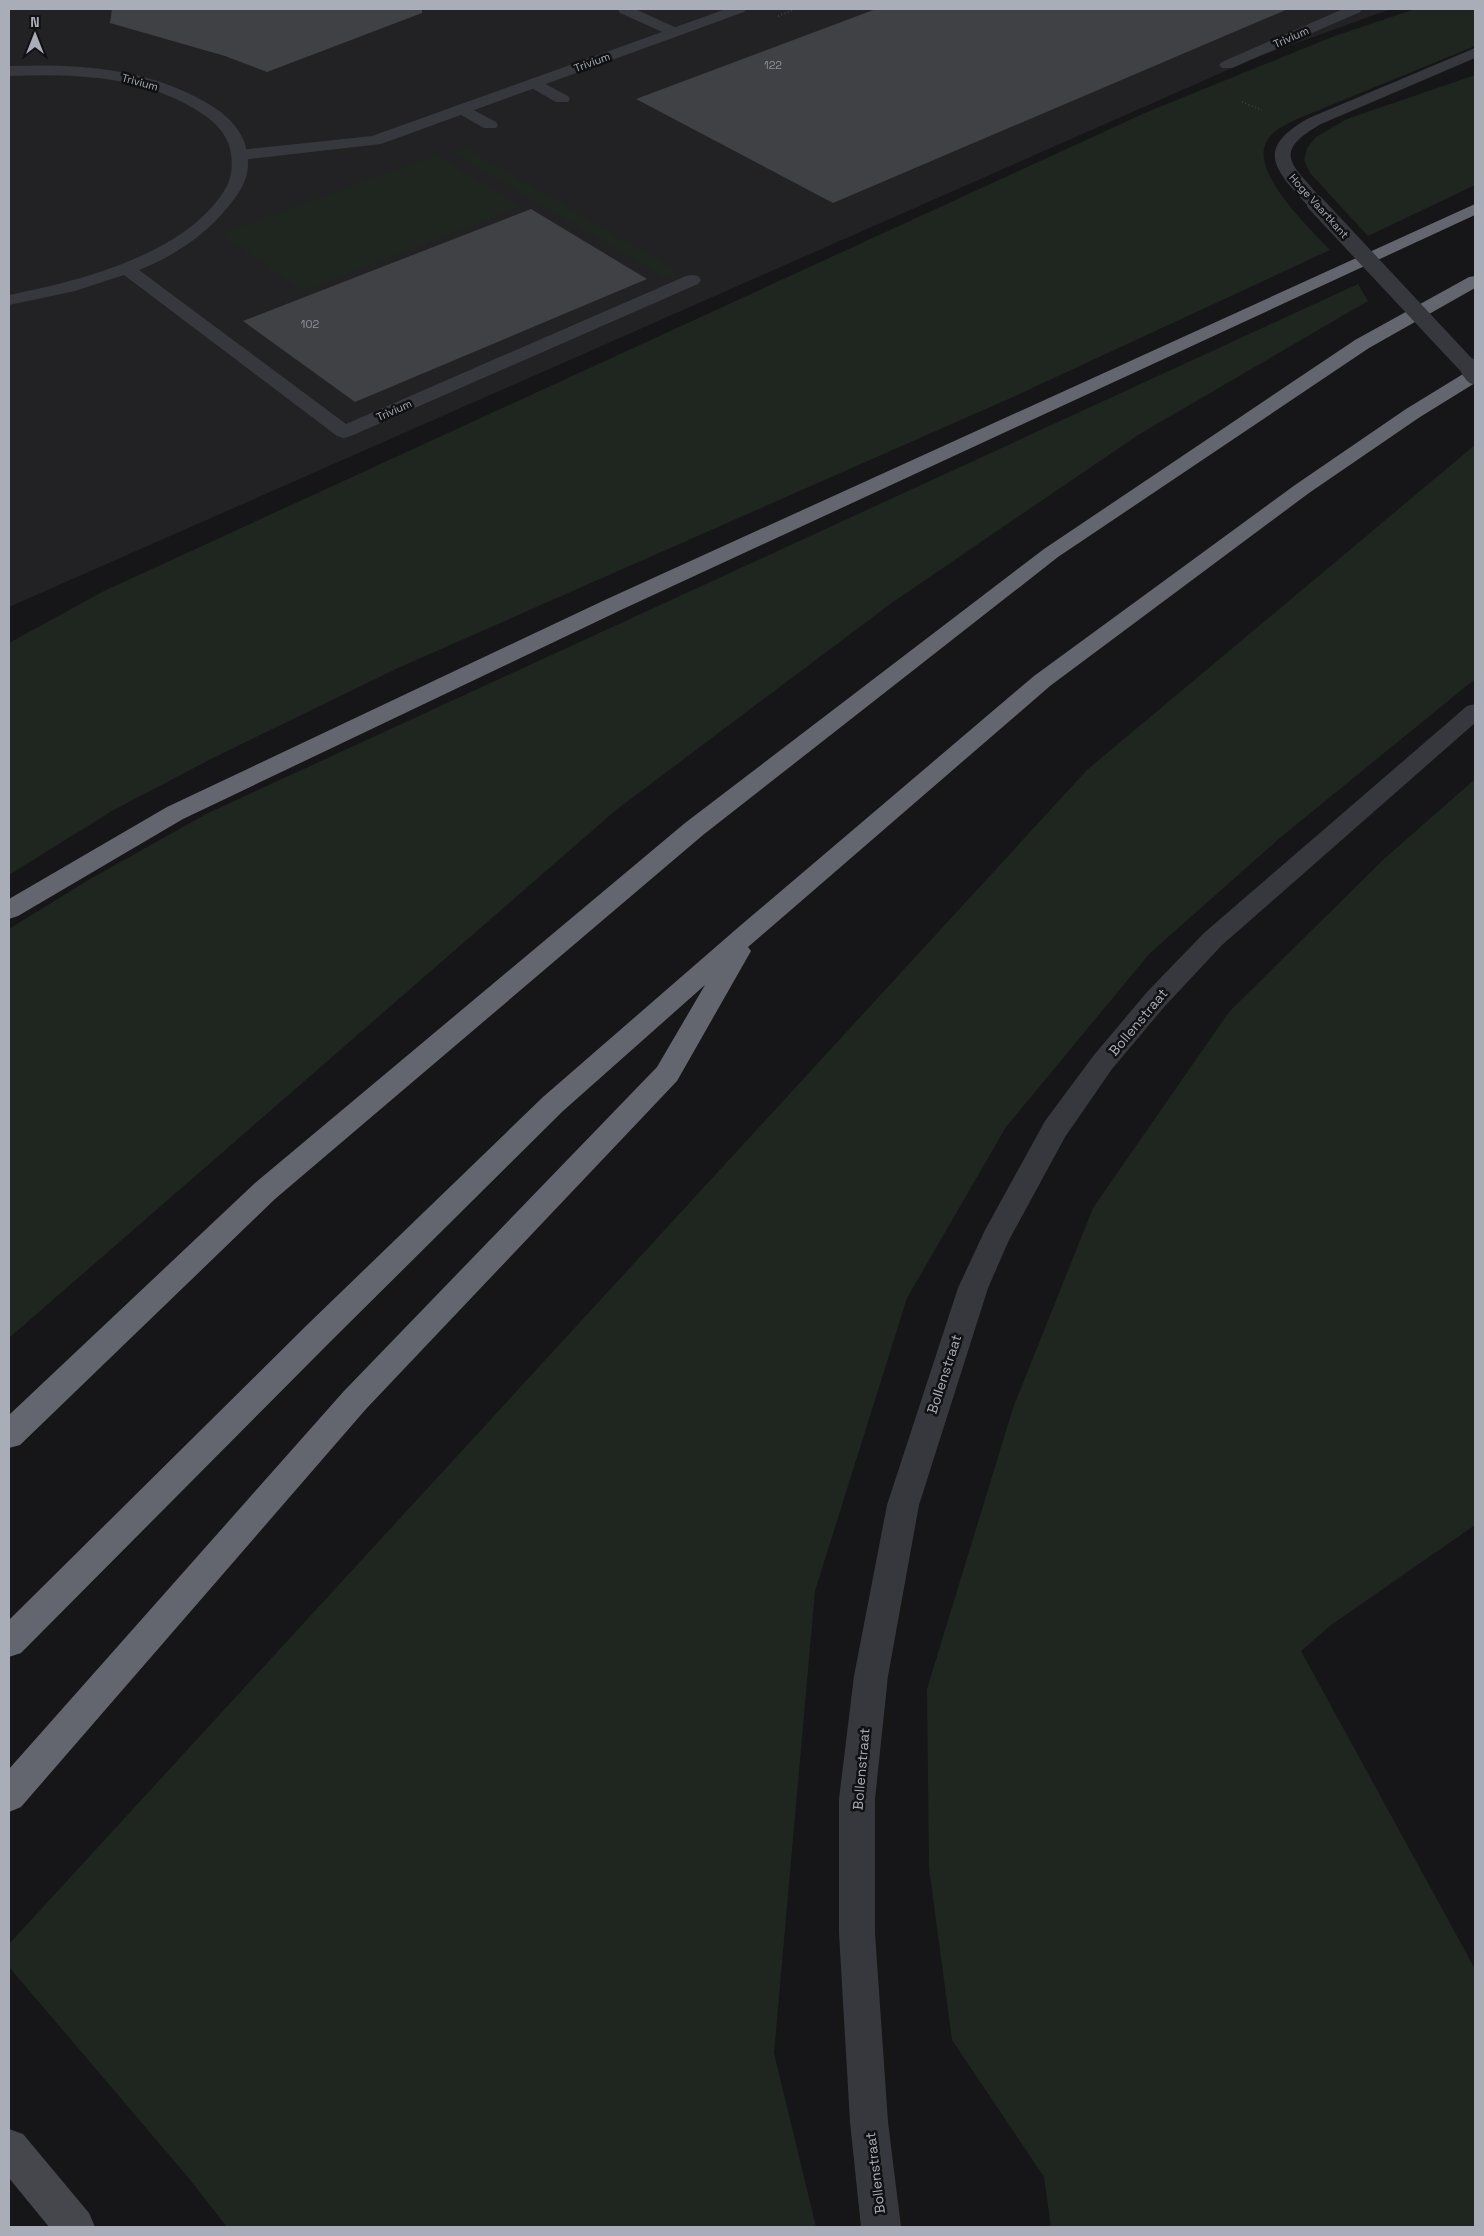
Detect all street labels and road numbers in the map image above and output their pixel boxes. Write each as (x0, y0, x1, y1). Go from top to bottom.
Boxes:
street label: Trivium (1271, 23, 1311, 51)
street label: Trivium (572, 49, 612, 75)
street label: Trivium (120, 70, 160, 94)
street label: Hoge Vaartkant (1286, 171, 1352, 241)
street label: Trivium (374, 396, 414, 424)
street label: Bollenstraat (1105, 985, 1171, 1059)
street label: Bollenstraat (923, 1332, 965, 1416)
street label: Bollenstraat (848, 1727, 874, 1811)
street label: Bollenstraat (861, 2131, 889, 2215)

